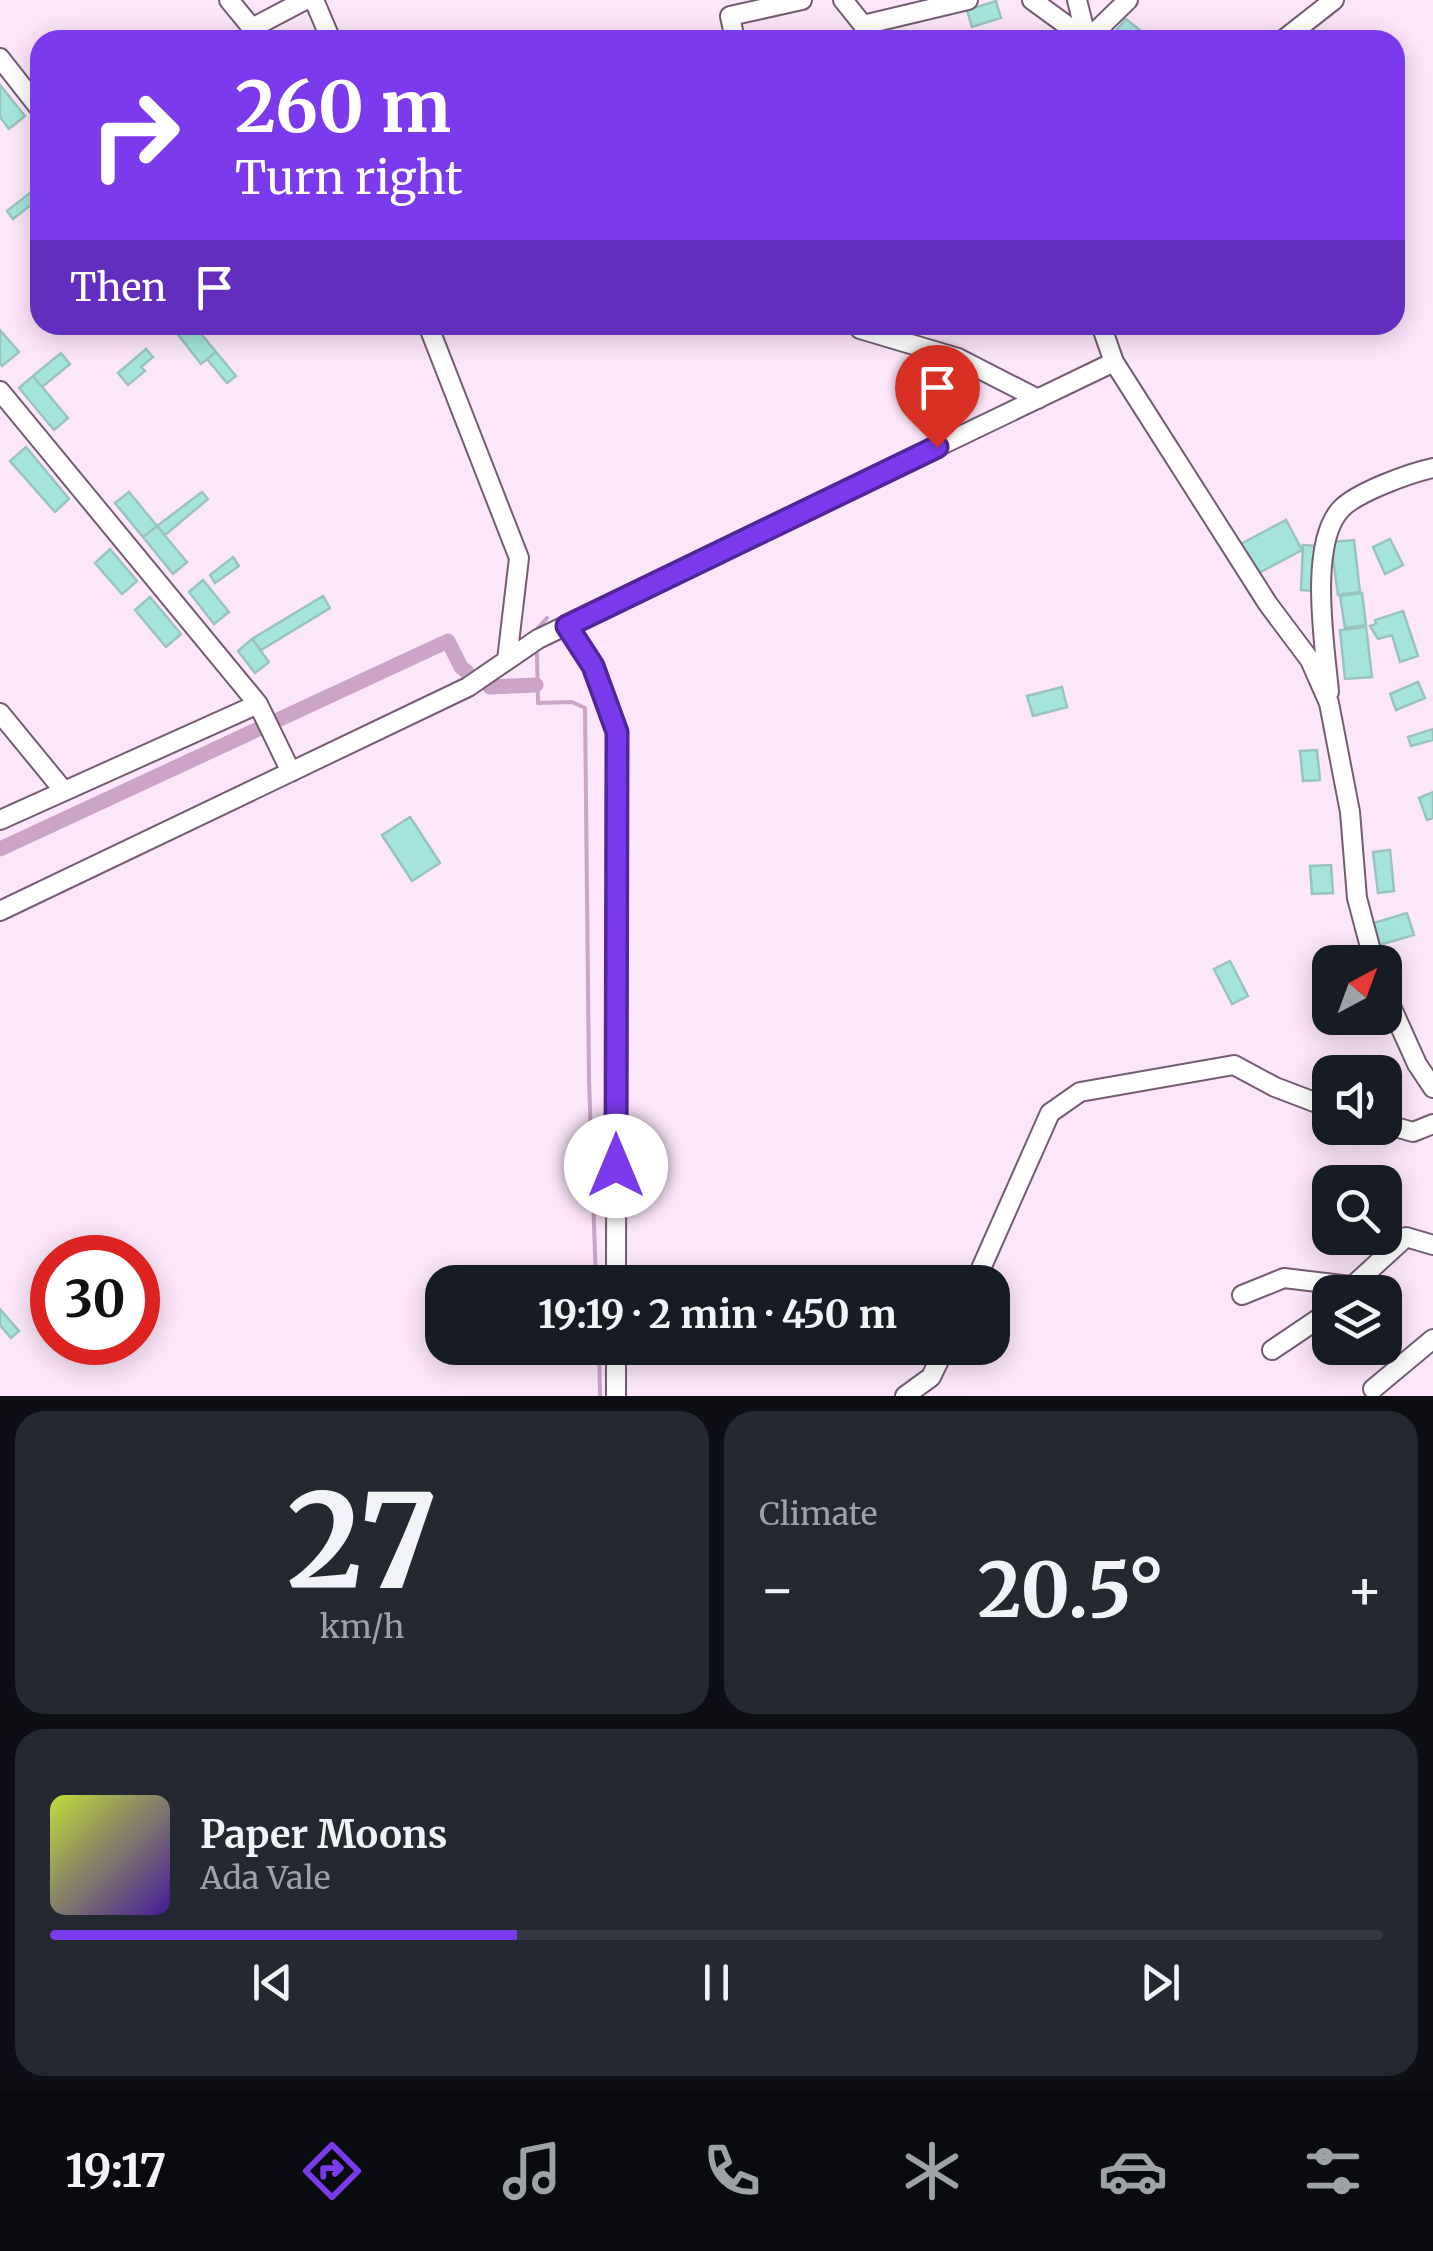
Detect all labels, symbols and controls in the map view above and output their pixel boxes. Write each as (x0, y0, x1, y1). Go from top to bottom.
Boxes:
text: 260 m (235, 63, 451, 151)
icon: right (70, 70, 200, 200)
text: Turn right (235, 150, 463, 206)
icon: arrive (187, 260, 242, 315)
text: Then (70, 264, 167, 311)
pin (895, 345, 980, 448)
icon: arrive (910, 360, 965, 415)
north arrow (1312, 945, 1402, 1035)
map controls (1312, 945, 1402, 1365)
button: sound (1312, 1055, 1402, 1145)
position arrow (564, 1114, 668, 1218)
button: search (1312, 1165, 1402, 1255)
speed limit sign: 30 (30, 1235, 160, 1365)
button: layers (1312, 1275, 1402, 1365)
text: 19:19 · 2 min · 450 m (538, 1291, 897, 1338)
text: 27 (287, 1460, 437, 1623)
text: Climate (759, 1494, 877, 1534)
text: 20.5° (977, 1543, 1165, 1637)
text: − (759, 1555, 796, 1624)
text: + (1346, 1555, 1383, 1624)
text: km/h (320, 1607, 404, 1647)
text: Paper Moons (200, 1811, 447, 1858)
text: Ada Vale (200, 1858, 330, 1898)
icon: previous (245, 1955, 300, 2010)
icon: pause (689, 1955, 744, 2010)
icon: next (1133, 1955, 1188, 2010)
icon: directions (297, 2136, 367, 2206)
icon: music (497, 2136, 567, 2206)
icon: phone (697, 2136, 767, 2206)
icon: climate (897, 2136, 967, 2206)
icon: car (1098, 2136, 1168, 2206)
icon: filters (1298, 2136, 1368, 2206)
text: 19:17 (65, 2143, 166, 2199)

